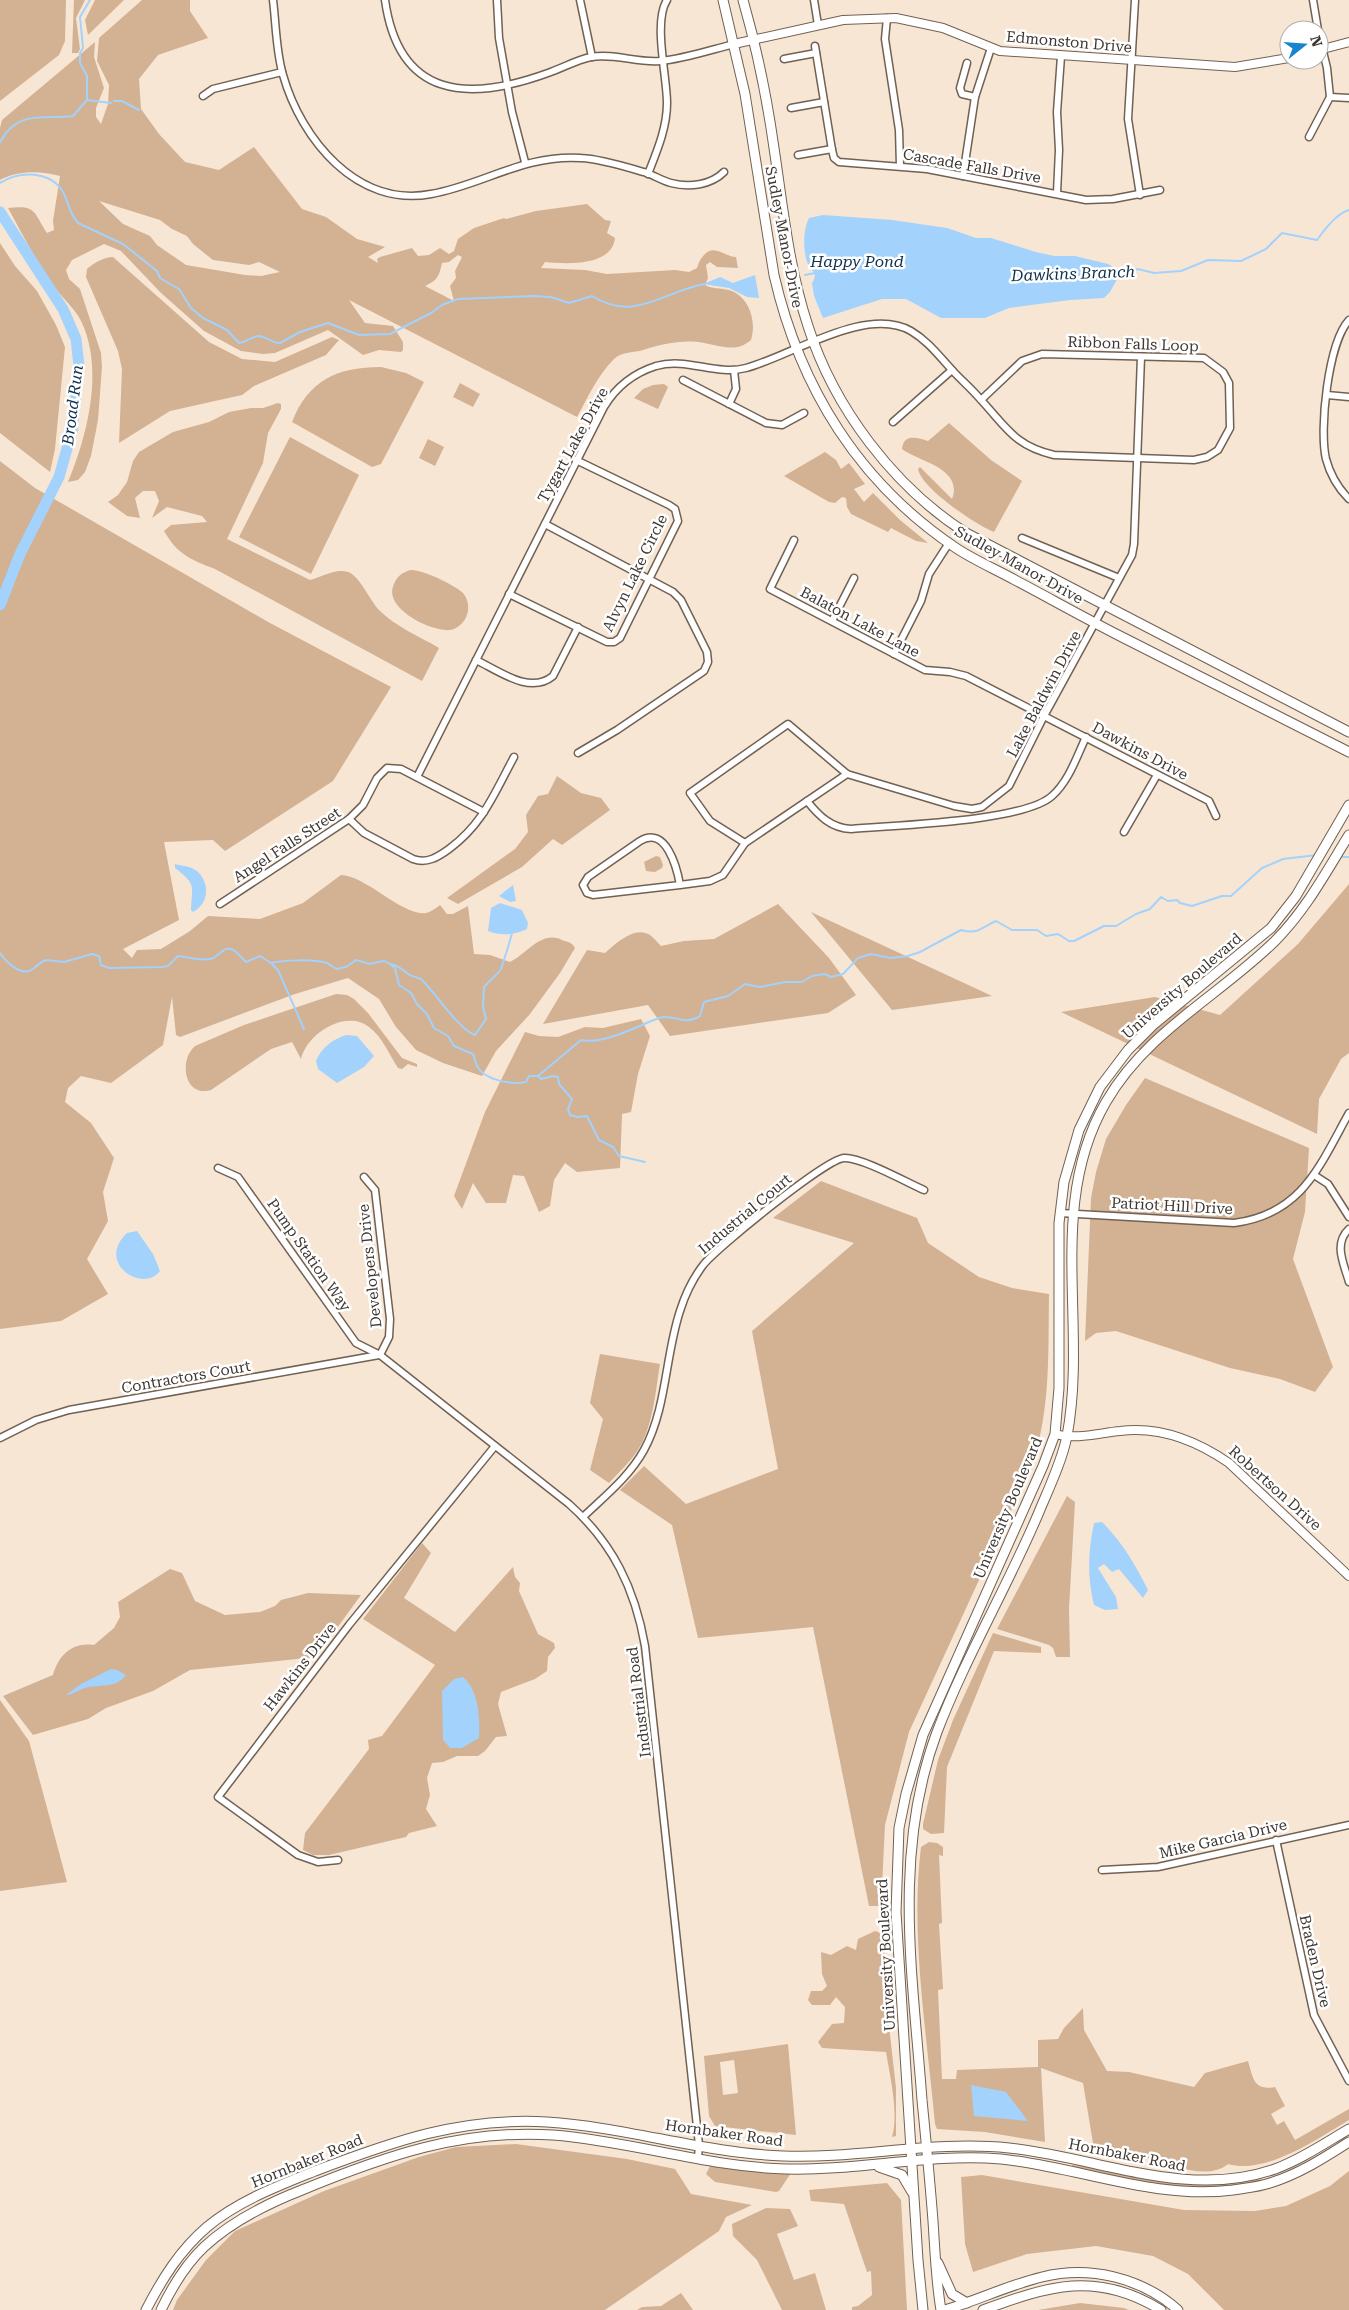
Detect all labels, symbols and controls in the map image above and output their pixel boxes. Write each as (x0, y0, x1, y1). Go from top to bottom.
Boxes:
north arrow (1279, 20, 1329, 70)
street label: Edmonston Drive (1005, 28, 1133, 56)
text: N (1307, 34, 1326, 49)
street label: Cascade Falls Drive (902, 145, 1042, 187)
street label: Sudley Manor Drive (761, 165, 807, 309)
water label: Happy Pond (809, 252, 904, 271)
water label: Dawkins Branch (1010, 262, 1136, 285)
street label: Ribbon Falls Loop (1067, 333, 1199, 355)
water label: Broad Run (58, 364, 87, 447)
street label: Tygart Lake Drive (534, 384, 612, 506)
street label: Alvyn Lake Circle (599, 511, 671, 635)
street label: Sudley Manor Drive (952, 522, 1086, 608)
street label: Balaton Lake Lane (797, 583, 923, 661)
street label: Lake Baldwin Drive (1003, 628, 1085, 760)
street label: Dawkins Drive (1089, 718, 1191, 784)
street label: Angel Falls Street (230, 803, 344, 886)
street label: University Boulevard (1118, 929, 1246, 1043)
street label: Industrial Court (695, 1170, 795, 1258)
street label: Patriot Hill Drive (1111, 1194, 1233, 1218)
street label: Pump Station Way (263, 1195, 355, 1315)
street label: Developers Drive (355, 1203, 385, 1329)
street label: Contractors Court (120, 1357, 252, 1397)
street label: University Boulevard (970, 1434, 1046, 1582)
street label: Robertson Drive (1225, 1442, 1325, 1534)
street label: Hawkins Drive (260, 1619, 340, 1715)
street label: Industrial Road (623, 1645, 655, 1758)
street label: Mike Garcia Drive (1157, 1816, 1289, 1862)
street label: University Boulevard (873, 1878, 899, 2032)
street label: Braden Drive (1296, 1913, 1334, 2009)
street label: Hornbaker Road (664, 2116, 785, 2150)
street label: Hornbaker Road (248, 2130, 366, 2192)
street label: Hornbaker Road (1067, 2135, 1187, 2175)

